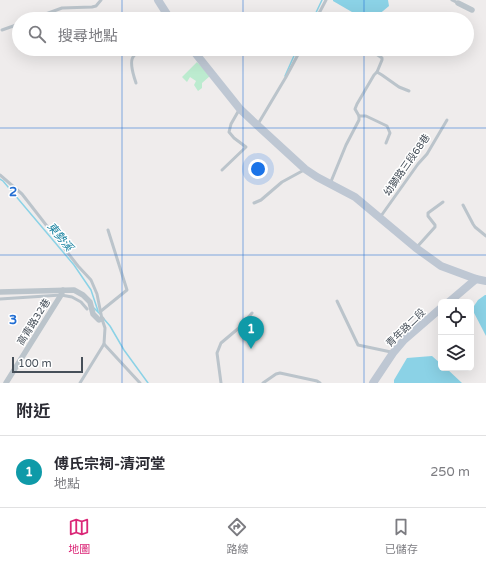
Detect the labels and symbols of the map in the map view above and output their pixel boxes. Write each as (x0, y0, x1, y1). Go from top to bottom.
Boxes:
street label: 幼獅路三段68巷 (381, 132, 433, 198)
your location (248, 159, 268, 179)
text: 2 (9, 184, 17, 200)
water label: 東勢溪 (44, 220, 77, 255)
street label: 高青路32巷 (15, 297, 53, 347)
street label: 青年路二段 (384, 306, 428, 350)
text: 3 (9, 312, 17, 328)
pin: 1 (238, 316, 264, 349)
scale bar (12, 355, 83, 374)

